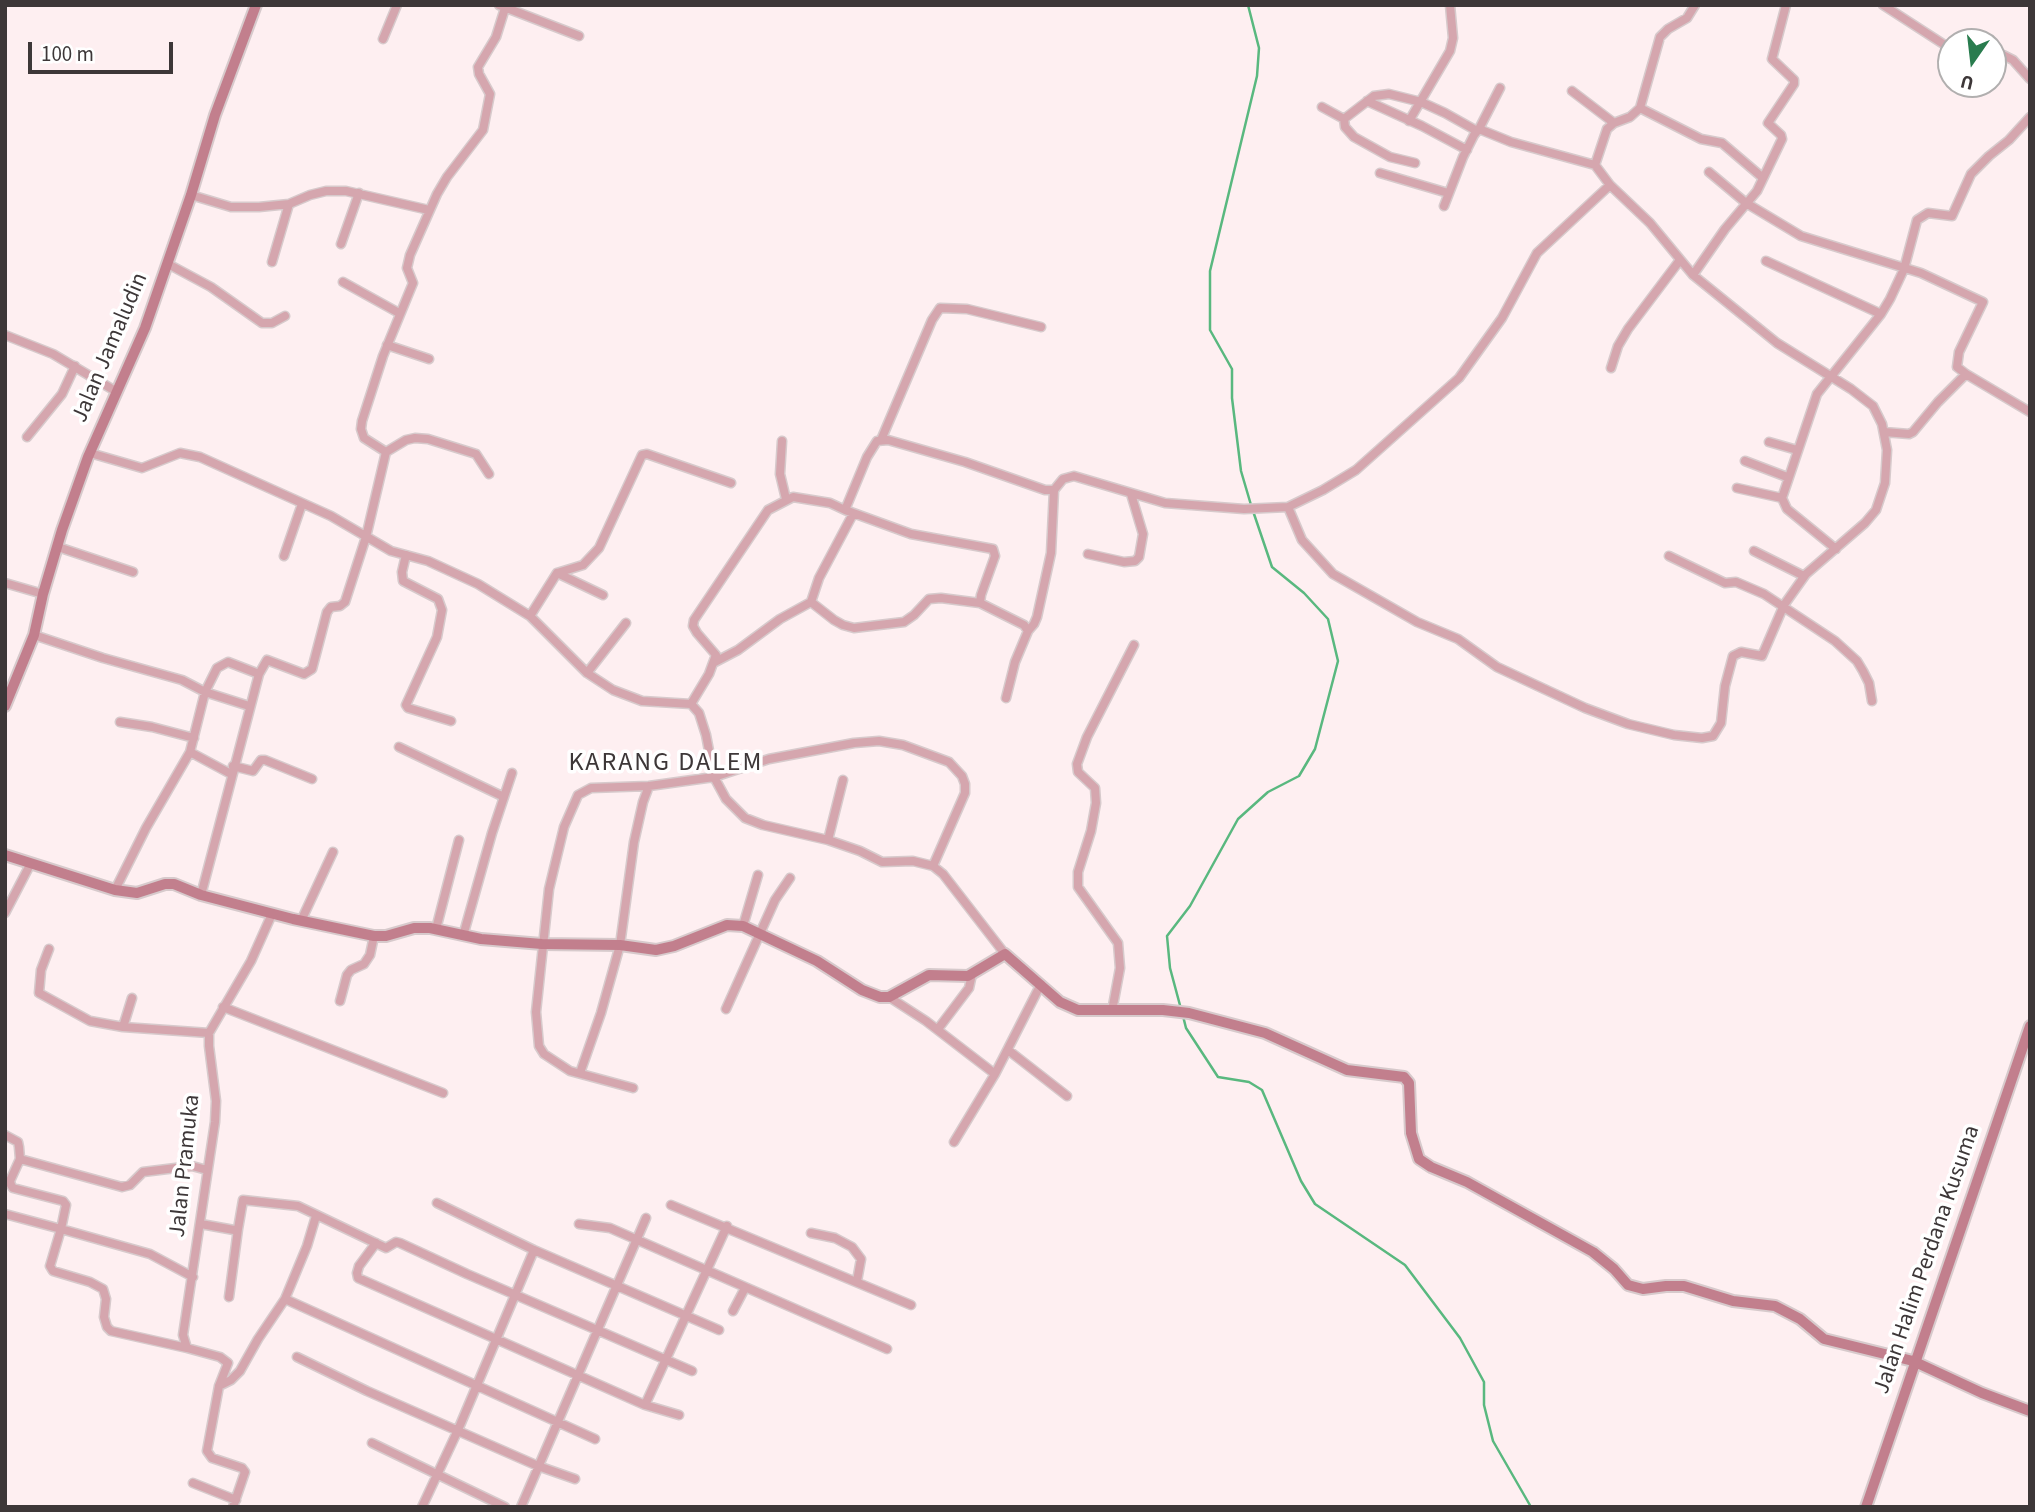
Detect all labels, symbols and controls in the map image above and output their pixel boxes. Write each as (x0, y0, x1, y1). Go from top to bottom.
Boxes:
scale bar (32, 28, 177, 72)
north arrow (1937, 28, 2007, 98)
text: 100 m (41, 39, 94, 69)
text: U (1958, 67, 1977, 97)
street label: Jalan Jamaludin (67, 269, 155, 427)
district label: KARANG DALEM (570, 748, 762, 780)
street label: Jalan Pramuka (165, 1093, 207, 1239)
street label: Jalan Halim Perdana Kusuma (1869, 1122, 1987, 1398)

